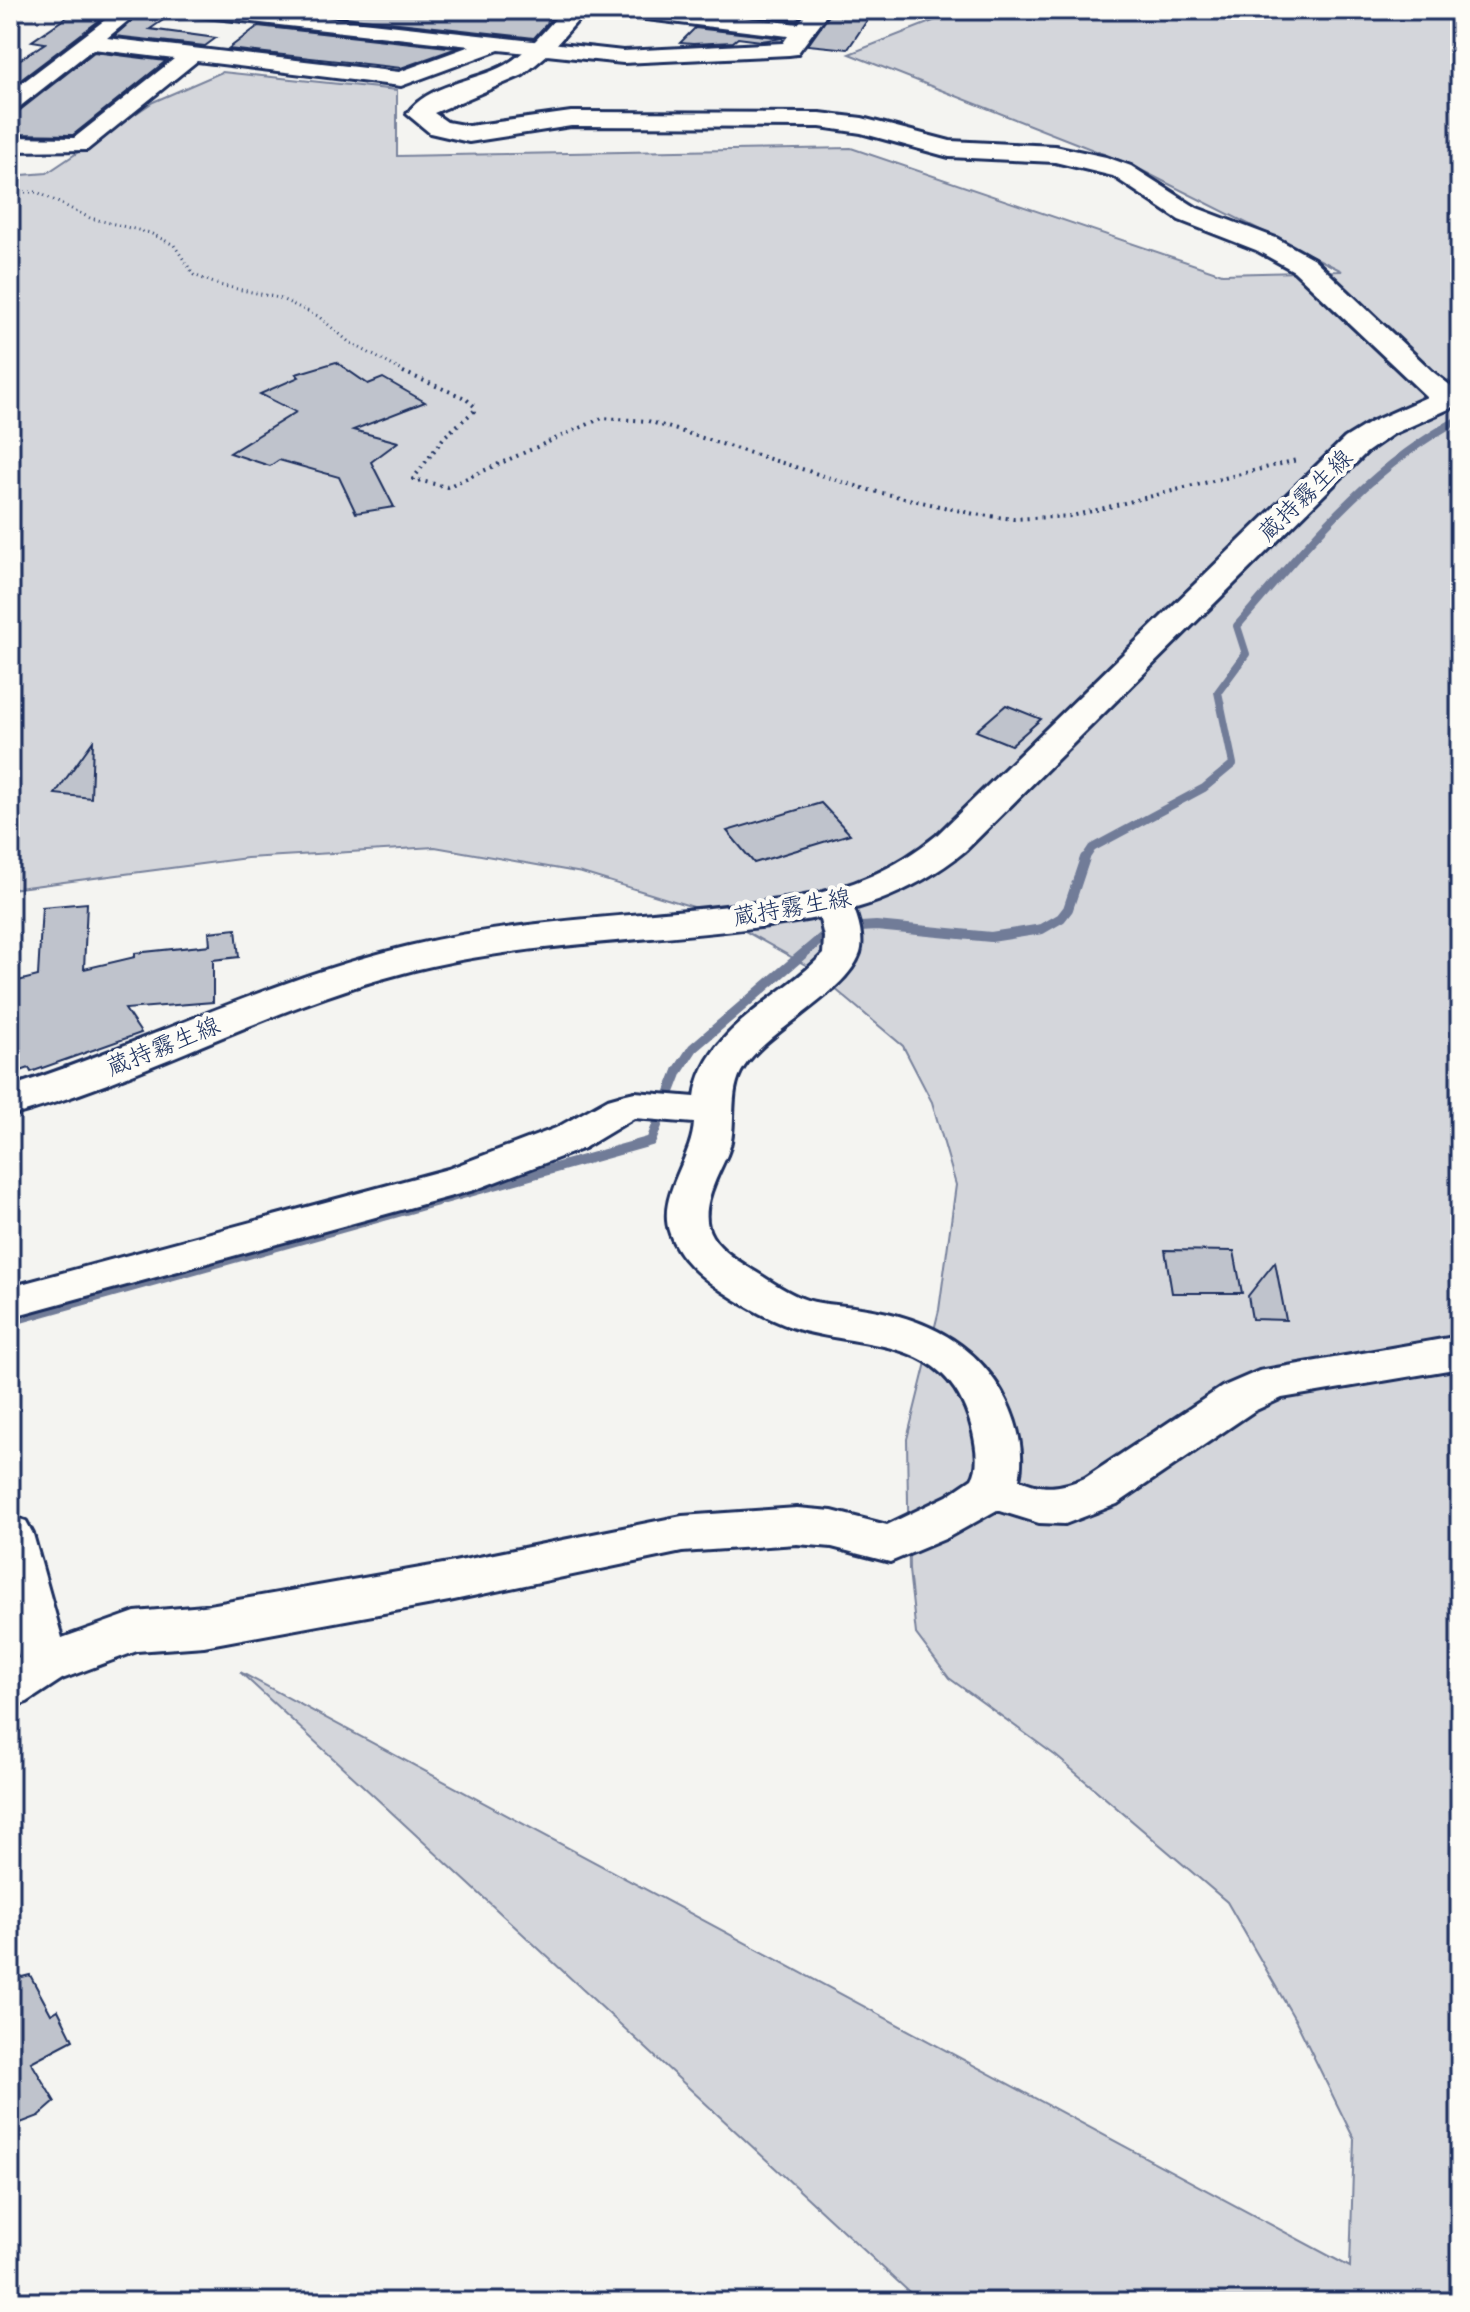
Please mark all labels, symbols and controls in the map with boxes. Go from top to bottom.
street label: 蔵持霧生線 [1251,442,1358,547]
street label: 蔵持霧生線 [730,881,854,931]
street label: 蔵持霧生線 [101,1009,224,1081]

